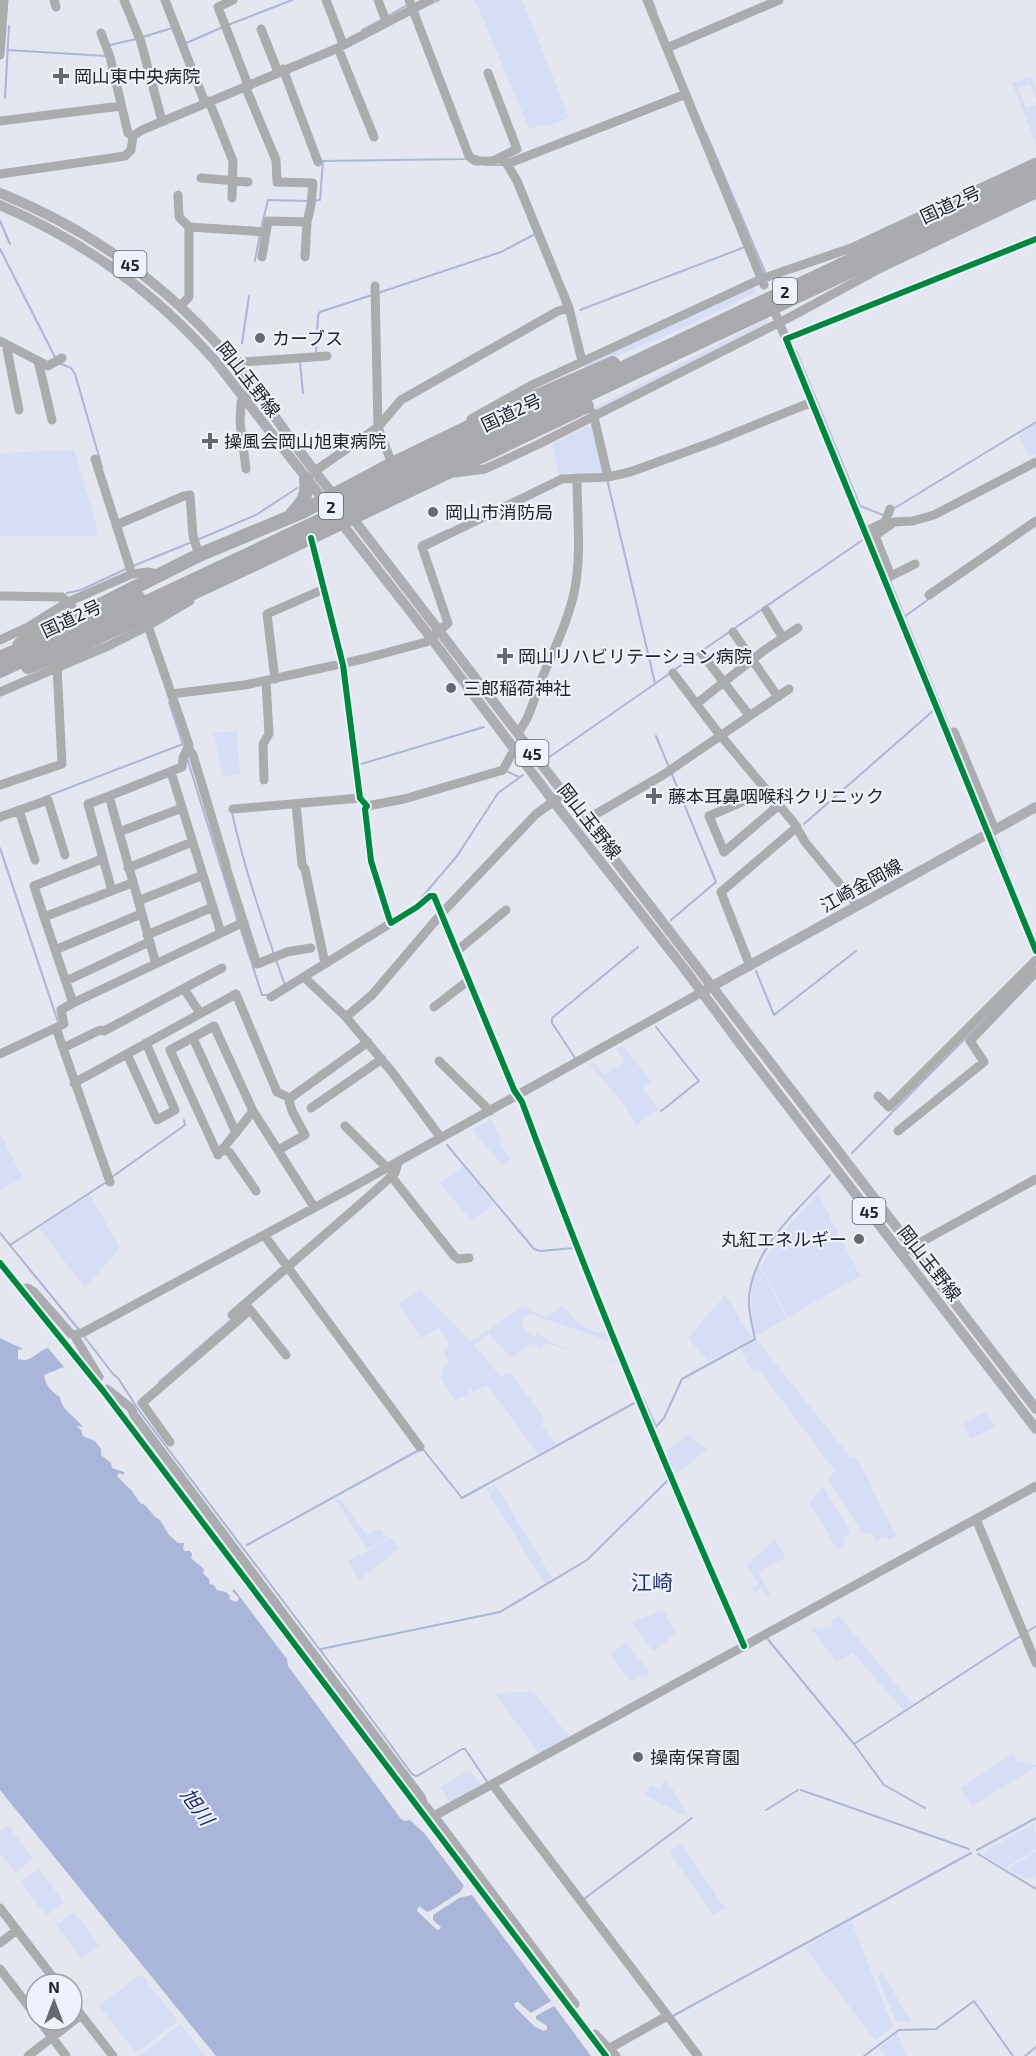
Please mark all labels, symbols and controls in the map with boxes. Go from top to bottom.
place label: 岡山東中央病院 [74,65,200,87]
marker: 岡山東中央病院 [52,67,70,85]
street label: 国道2号 [916,180,984,228]
road number: 45 [114,251,146,277]
road number: 2 [773,278,797,304]
place label: カーブス [272,327,343,349]
marker: カーブス [253,331,267,345]
street label: 岡山玉野線 [213,337,285,421]
street label: 国道2号 [477,388,545,436]
place label: 操風会岡山旭東病院 [224,430,386,452]
marker: 操風会岡山旭東病院 [201,432,219,450]
road number: 2 [319,493,343,519]
place label: 岡山市消防局 [445,501,553,523]
marker: 岡山市消防局 [426,505,440,519]
street label: 国道2号 [37,594,105,642]
place label: 岡山リハビリテーション病院 [518,645,752,667]
marker: 岡山リハビリテーション病院 [496,647,514,665]
place label: 三郎稲荷神社 [463,677,571,699]
marker: 三郎稲荷神社 [444,681,458,695]
road number: 45 [516,740,548,766]
street label: 岡山玉野線 [554,779,626,863]
place label: 藤本耳鼻咽喉科クリニック [668,785,884,807]
marker: 藤本耳鼻咽喉科クリニック [645,787,663,805]
street label: 江崎金岡線 [816,854,906,916]
road number: 45 [852,1198,886,1224]
street label: 岡山玉野線 [894,1221,966,1305]
place label: 丸紅エネルギー [721,1228,847,1250]
marker: 丸紅エネルギー [852,1232,866,1246]
district label: 江崎 [631,1569,673,1594]
place label: 操南保育園 [650,1746,740,1768]
marker: 操南保育園 [631,1750,645,1764]
water label: 旭川 [177,1783,221,1831]
north arrow [24,1972,84,2032]
text: N [48,1977,60,1996]

